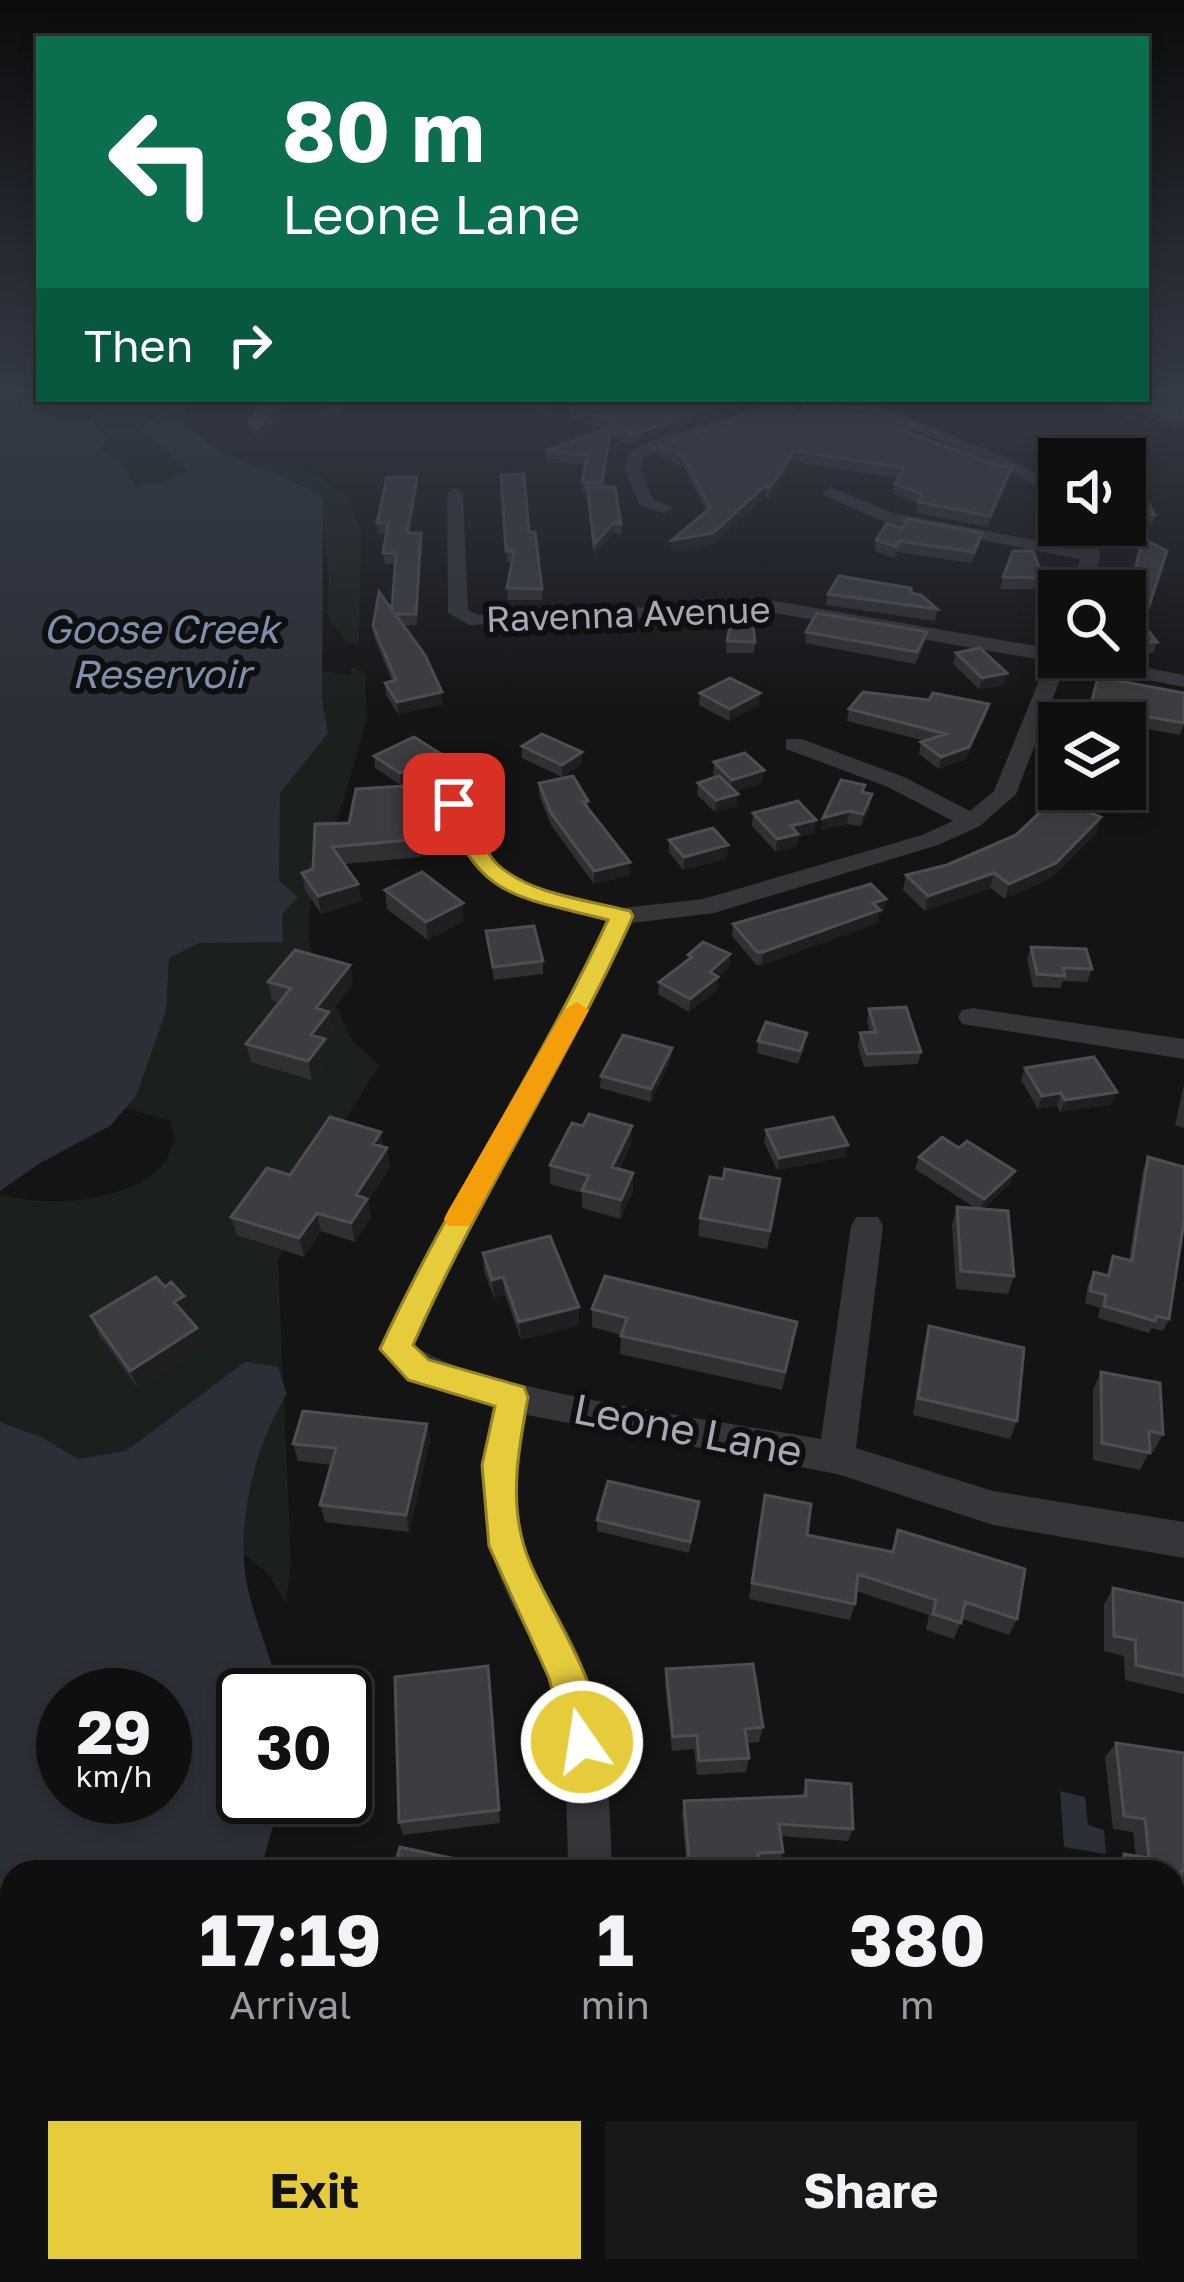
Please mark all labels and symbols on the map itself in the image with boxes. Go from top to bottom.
street label: Ravenna Avenue [485,587,771,640]
water label: Goose Creek Reservoir [43,605,283,697]
pin [403,753,505,855]
street label: Leone Lane [570,1382,807,1476]
speed limit sign: 30 [216,1668,372,1824]
position arrow [519,1679,645,1805]

